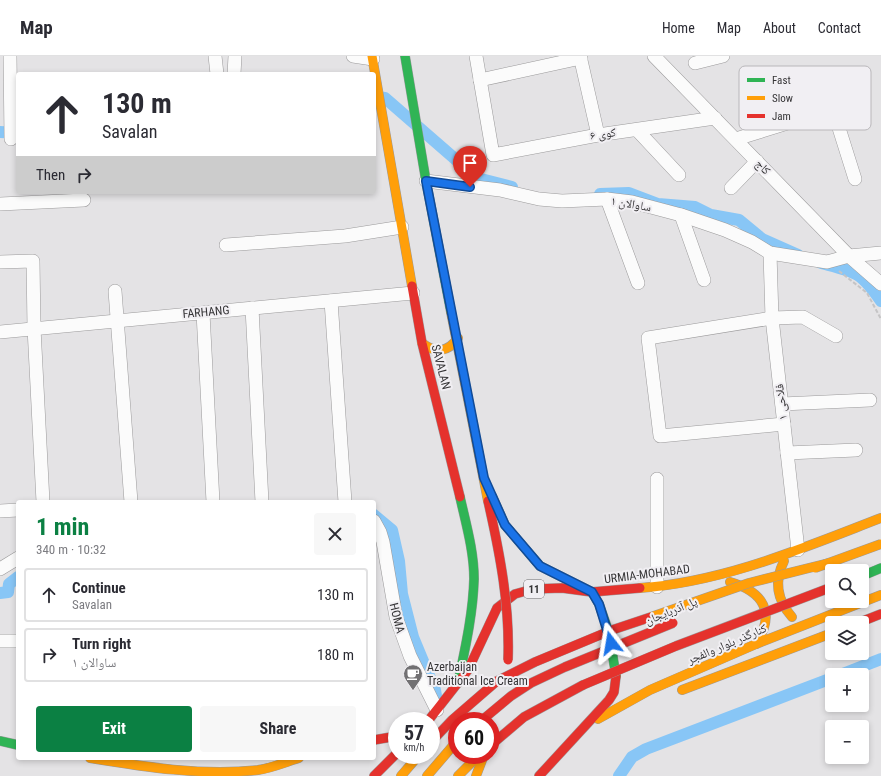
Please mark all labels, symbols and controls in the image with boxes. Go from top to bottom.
text: Map [20,16,53,39]
text: Home [662,20,695,36]
text: Map [717,20,741,36]
text: About [763,20,796,36]
text: Contact [818,20,861,36]
legend [739,66,871,130]
text: Fast [772,74,791,87]
text: 130 m [102,87,172,120]
icon: ahead [36,88,88,140]
text: Slow [772,92,793,105]
text: Jam [772,110,791,123]
text: Savalan [102,121,158,142]
street label: کوی ۶ [589,125,617,143]
pin [453,146,487,187]
icon: arrive [459,152,481,174]
street label: کاج [753,157,773,178]
icon: right [73,164,95,186]
text: Then [36,166,65,184]
street label: ساوالان ۱ [610,194,652,214]
street label: FARHANG [182,303,230,321]
street label: SAVALAN [429,343,453,391]
street label: فلاحی ۱ [772,383,790,421]
text: 1 min [36,513,89,541]
button: close [314,513,356,555]
text: 340 m · 10:32 [36,542,106,557]
street label: URMIA-MOHABAD [603,562,691,586]
map controls [825,564,869,764]
button: search [825,564,869,608]
text: Continue [72,579,126,597]
road number: 11 [524,580,544,598]
icon: ahead [38,584,60,606]
text: 130 m [317,586,354,604]
street label: پل آذربایجان [643,594,700,628]
text: Savalan [72,597,112,612]
street label: HOMA [386,601,408,635]
button: layers [825,616,869,660]
street label: کنارگذر بلوار والفجر [684,621,769,668]
position arrow [590,622,632,664]
text: Turn right [72,635,131,653]
icon: right [38,644,60,666]
text: 180 m [317,646,354,664]
text: ساوالان ۱ [72,655,116,670]
place label: Azerbaijan Traditional Ice Cream [427,660,528,688]
cafe icon: Azerbaijan Traditional Ice Cream [402,663,424,691]
button: + [825,668,869,712]
button: Exit [36,706,192,752]
button: Share [200,706,356,752]
speed limit sign: 60 [448,712,500,764]
button: − [825,720,869,764]
text: 57 [404,721,424,745]
text: km/h [404,742,424,753]

